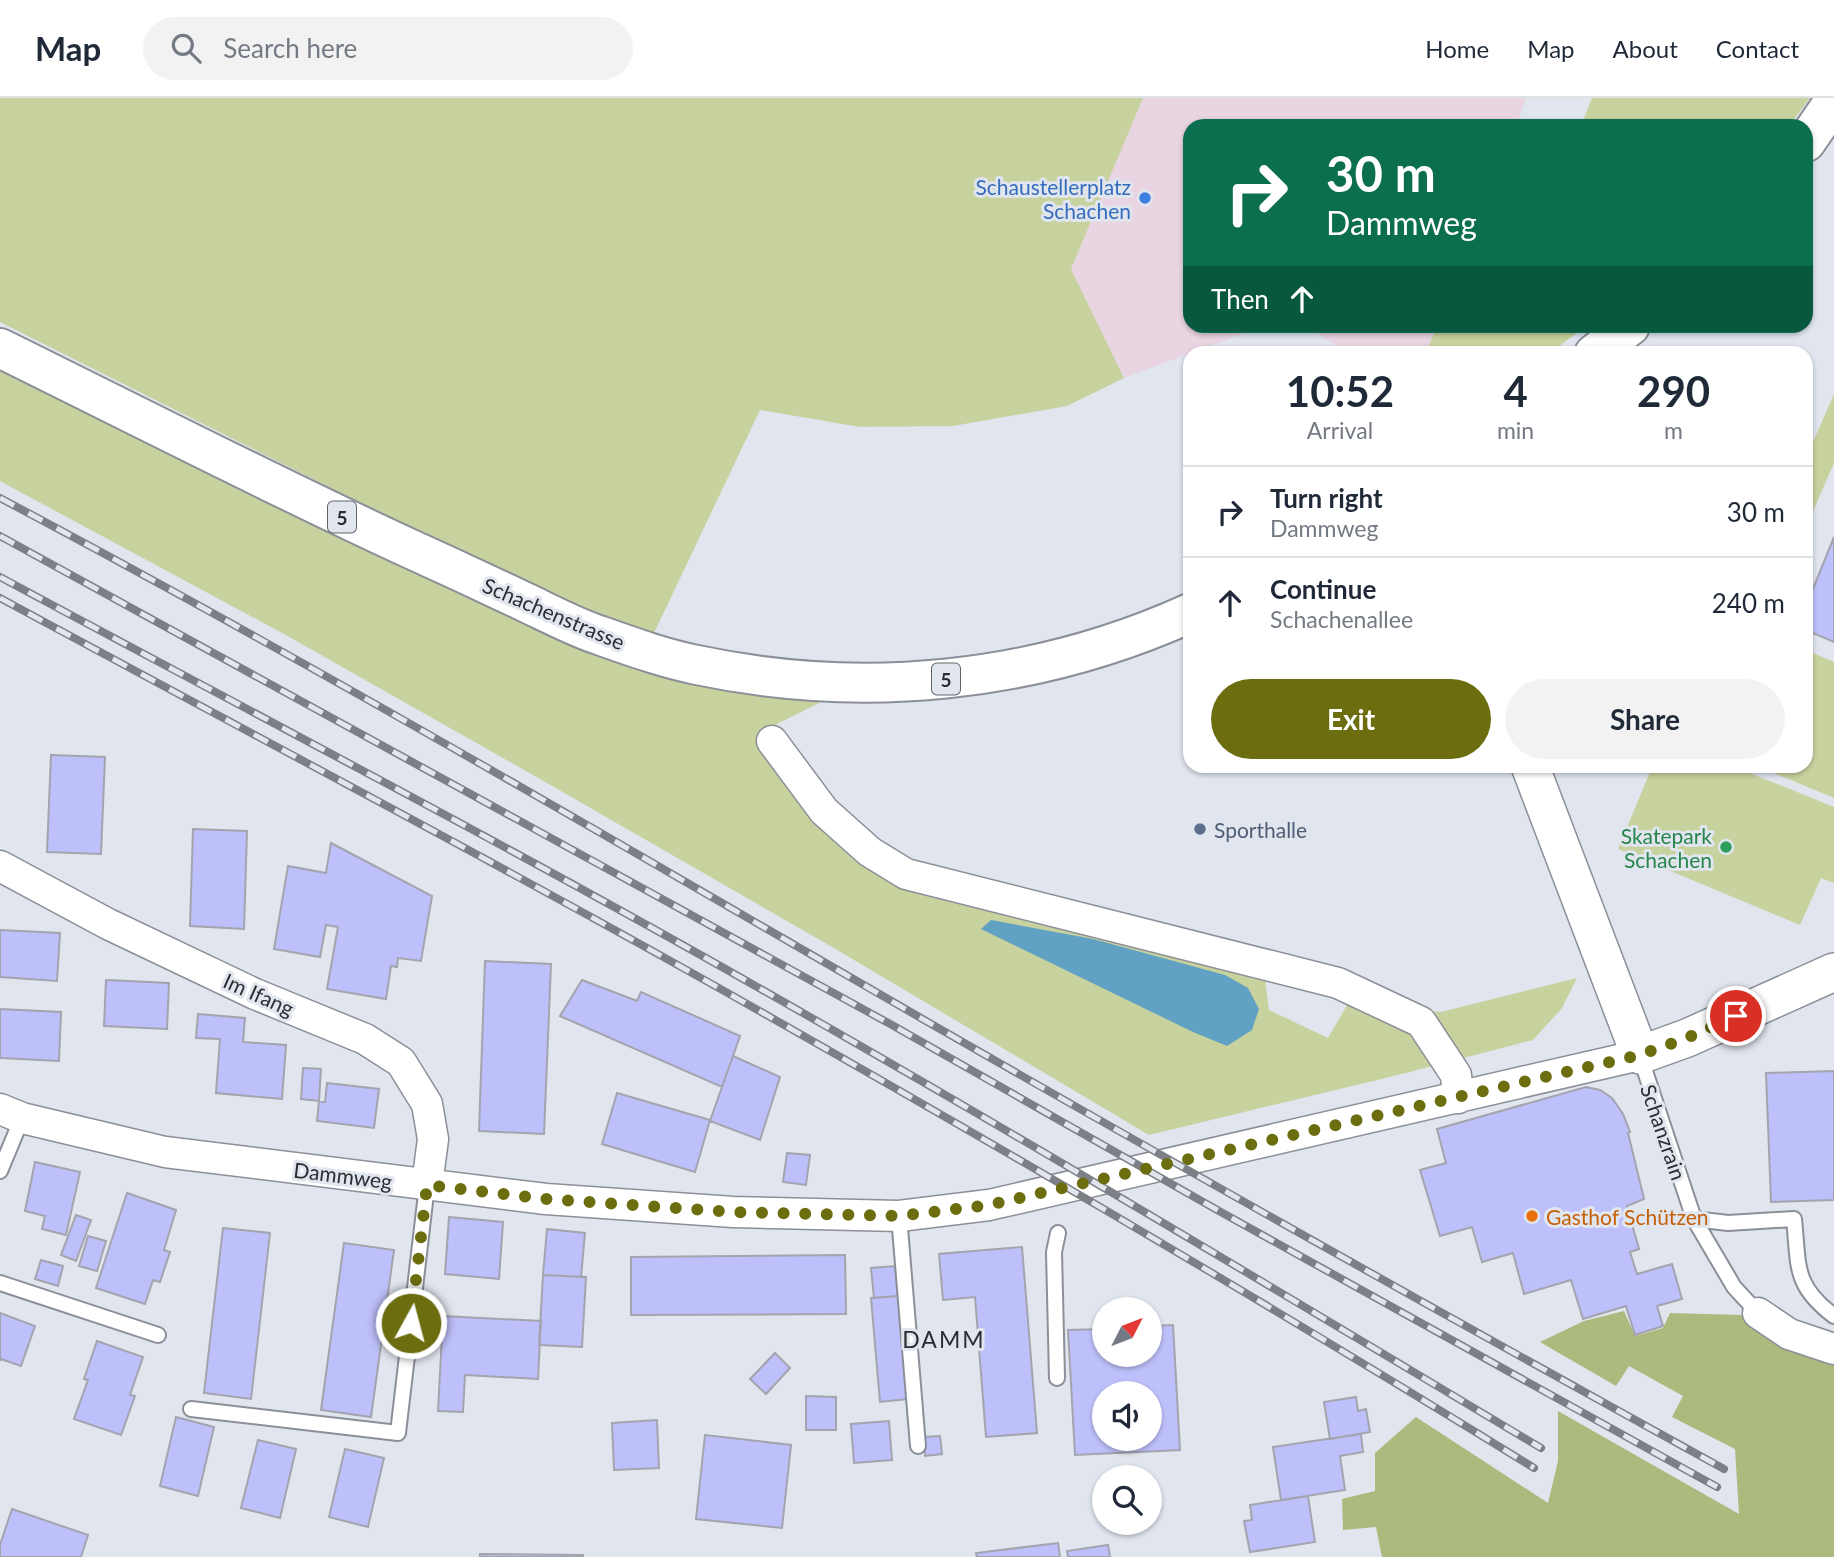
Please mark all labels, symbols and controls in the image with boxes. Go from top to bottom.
search box [143,17,633,80]
text: Map [35,28,101,68]
icon: search [167,29,205,67]
text: Search here [223,32,357,64]
text: Home [1425,34,1489,63]
text: Map [1527,34,1575,63]
text: About [1613,34,1678,63]
text: Contact [1716,34,1799,63]
text: 30 m [1326,144,1436,202]
icon: right [1211,147,1302,238]
place label: Schaustellerplatz Schachen [975,174,1131,223]
marker: Schaustellerplatz Schachen [1137,190,1153,206]
text: Dammweg [1326,203,1477,242]
icon: ahead [1283,280,1321,318]
text: Then [1211,283,1269,315]
text: 10:52 [1286,366,1394,416]
text: 4 [1503,366,1528,416]
text: 290 [1637,366,1710,416]
text: Arrival [1307,416,1373,444]
text: min [1497,416,1534,444]
text: m [1664,416,1683,444]
text: Turn right [1270,482,1383,514]
icon: right [1211,493,1249,531]
text: 30 m [1727,496,1785,528]
road number: 5 [328,502,356,532]
text: Dammweg [1270,514,1378,542]
street label: Schachenstrasse [479,572,629,654]
text: Continue [1270,573,1376,605]
icon: ahead [1211,584,1249,622]
text: 240 m [1712,587,1785,619]
text: Schachenallee [1270,605,1413,633]
road number: 5 [932,664,960,694]
button: Exit [1211,679,1491,759]
button: Share [1505,679,1785,759]
place label: Sporthalle [1214,817,1307,842]
marker: Sporthalle [1192,821,1208,837]
place label: Skatepark Schachen [1621,823,1712,872]
marker: Skatepark Schachen [1718,839,1734,855]
street label: Im Ifang [220,967,298,1021]
pin [1706,986,1766,1046]
icon: arrive [1717,997,1755,1035]
street label: Schanzrain [1636,1081,1692,1183]
street label: Dammweg [292,1157,394,1193]
place label: Gasthof Schützen [1546,1204,1709,1229]
marker: Gasthof Schützen [1524,1208,1540,1224]
position arrow [374,1286,448,1360]
north arrow [1092,1297,1162,1367]
map controls [1092,1297,1162,1535]
district label: DAMM [902,1325,986,1353]
button: sound [1092,1381,1162,1451]
button: search [1092,1465,1162,1535]

